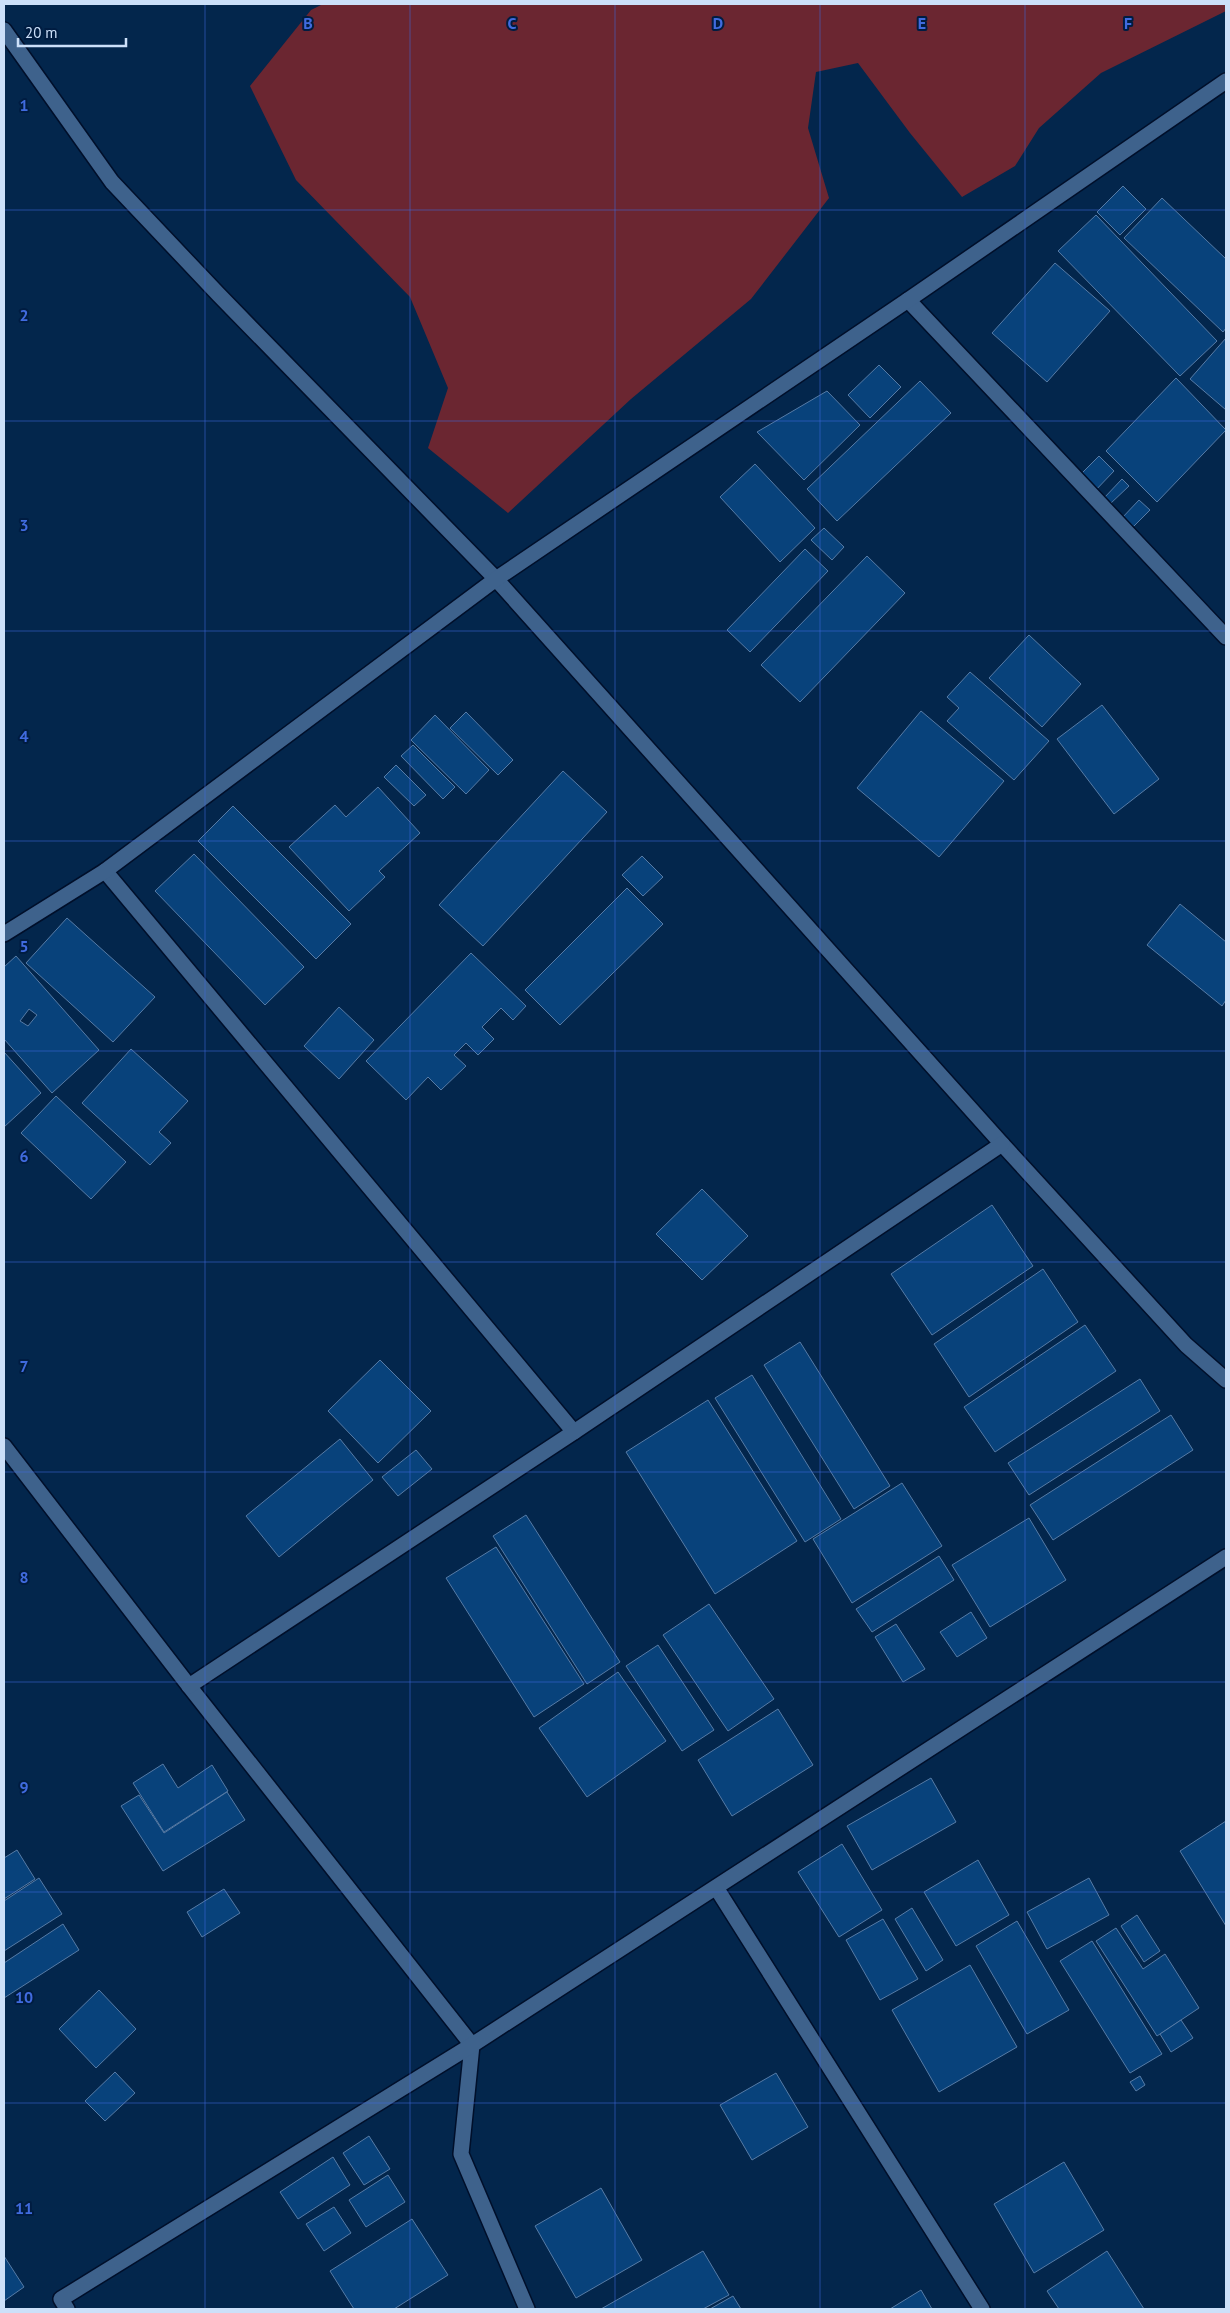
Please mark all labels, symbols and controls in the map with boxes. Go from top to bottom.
text: B [303,13,313,33]
text: C [508,13,517,33]
text: D [713,13,723,33]
text: E [918,13,926,33]
text: F [1124,13,1132,33]
scale bar [18,15,125,47]
text: 20 m [25,23,58,42]
text: 1 [19,95,29,115]
text: 2 [19,305,29,325]
text: 3 [19,515,29,535]
text: 4 [19,726,29,746]
text: 5 [19,936,29,956]
text: 6 [19,1146,29,1166]
text: 7 [19,1356,29,1376]
text: 8 [19,1567,29,1587]
text: 9 [19,1777,29,1797]
text: 10 [15,1987,33,2007]
text: 11 [15,2198,33,2218]

